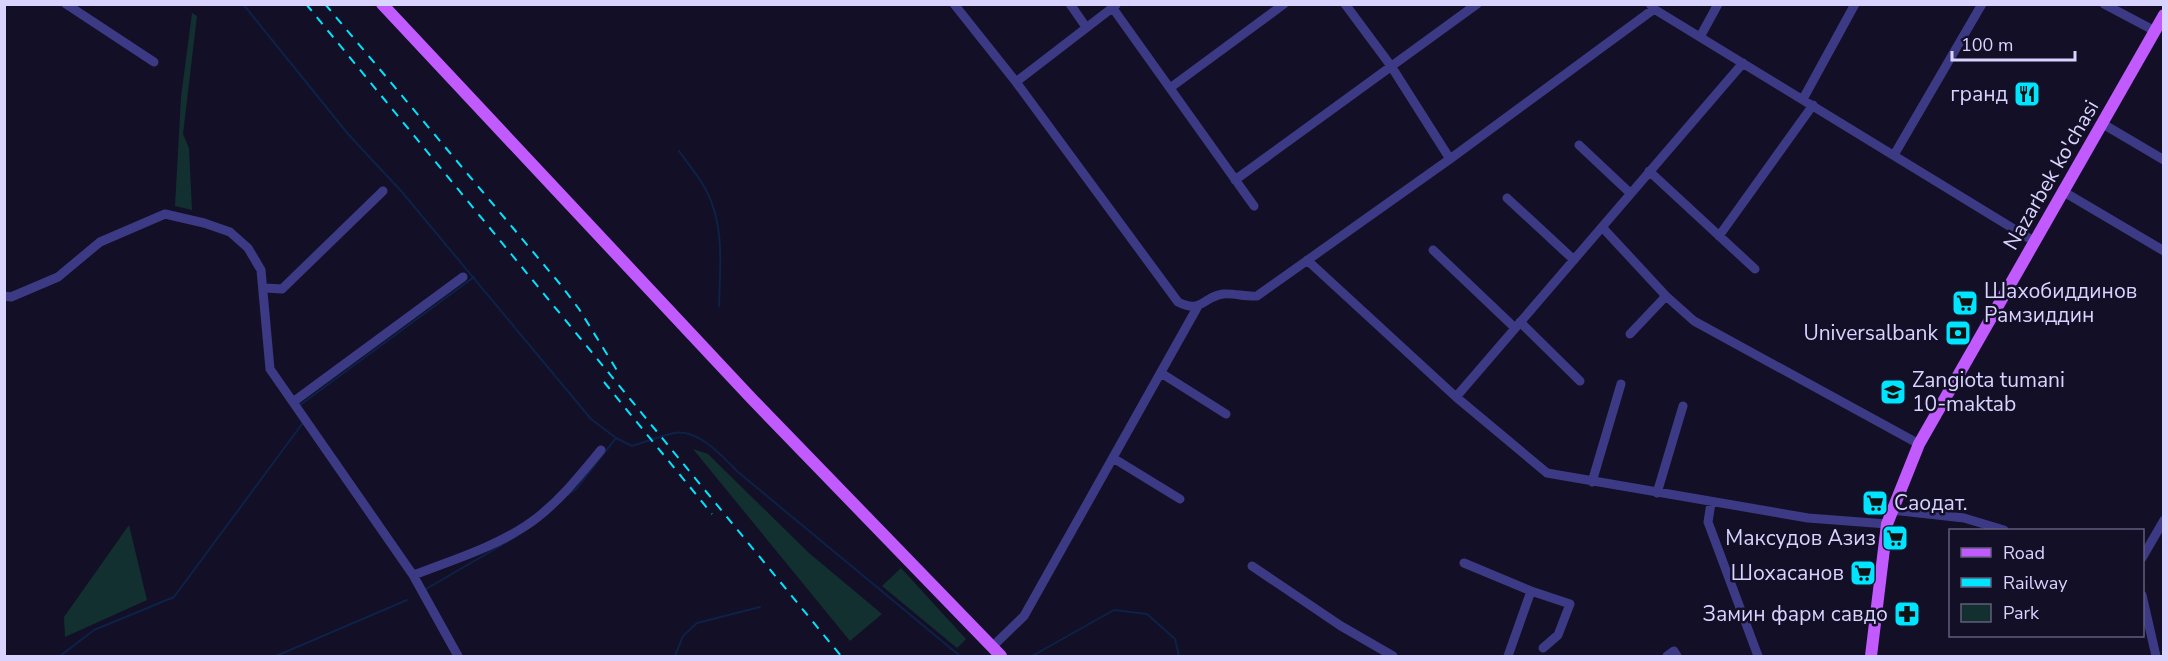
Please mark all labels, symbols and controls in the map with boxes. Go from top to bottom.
scale bar [1952,24,2075,62]
text: 100 m [1961,33,2013,57]
restaurant icon: гранд [2012,79,2042,109]
place label: гранд [1950,80,2008,108]
street label: Nazarbek ko'chasi [1997,95,2105,255]
place label: Шахобиддинов Рамзиддин [1984,277,2137,329]
supermarket icon: Шахобиддинов Рамзиддин [1950,288,1980,318]
bank icon: Universalbank [1943,318,1973,348]
place label: Universalbank [1803,319,1938,347]
place label: Zangiota tumani 10-maktab [1912,366,2065,418]
school or university icon: Zangiota tumani 10-maktab [1878,377,1908,407]
supermarket icon: Саодат. [1860,488,1890,518]
place label: Саодат. [1894,489,1968,517]
supermarket icon: Максудов Азиз [1880,523,1910,553]
place label: Максудов Азиз [1725,524,1876,552]
legend [1949,529,2144,637]
text: Road [2003,541,2045,565]
supermarket icon: Шохасанов [1848,558,1878,588]
place label: Шохасанов [1731,559,1844,587]
text: Railway [2003,571,2068,595]
pharmacy icon: Замин фарм савдо [1892,599,1922,629]
place label: Замин фарм савдо [1702,600,1888,628]
text: Park [2003,601,2040,625]

